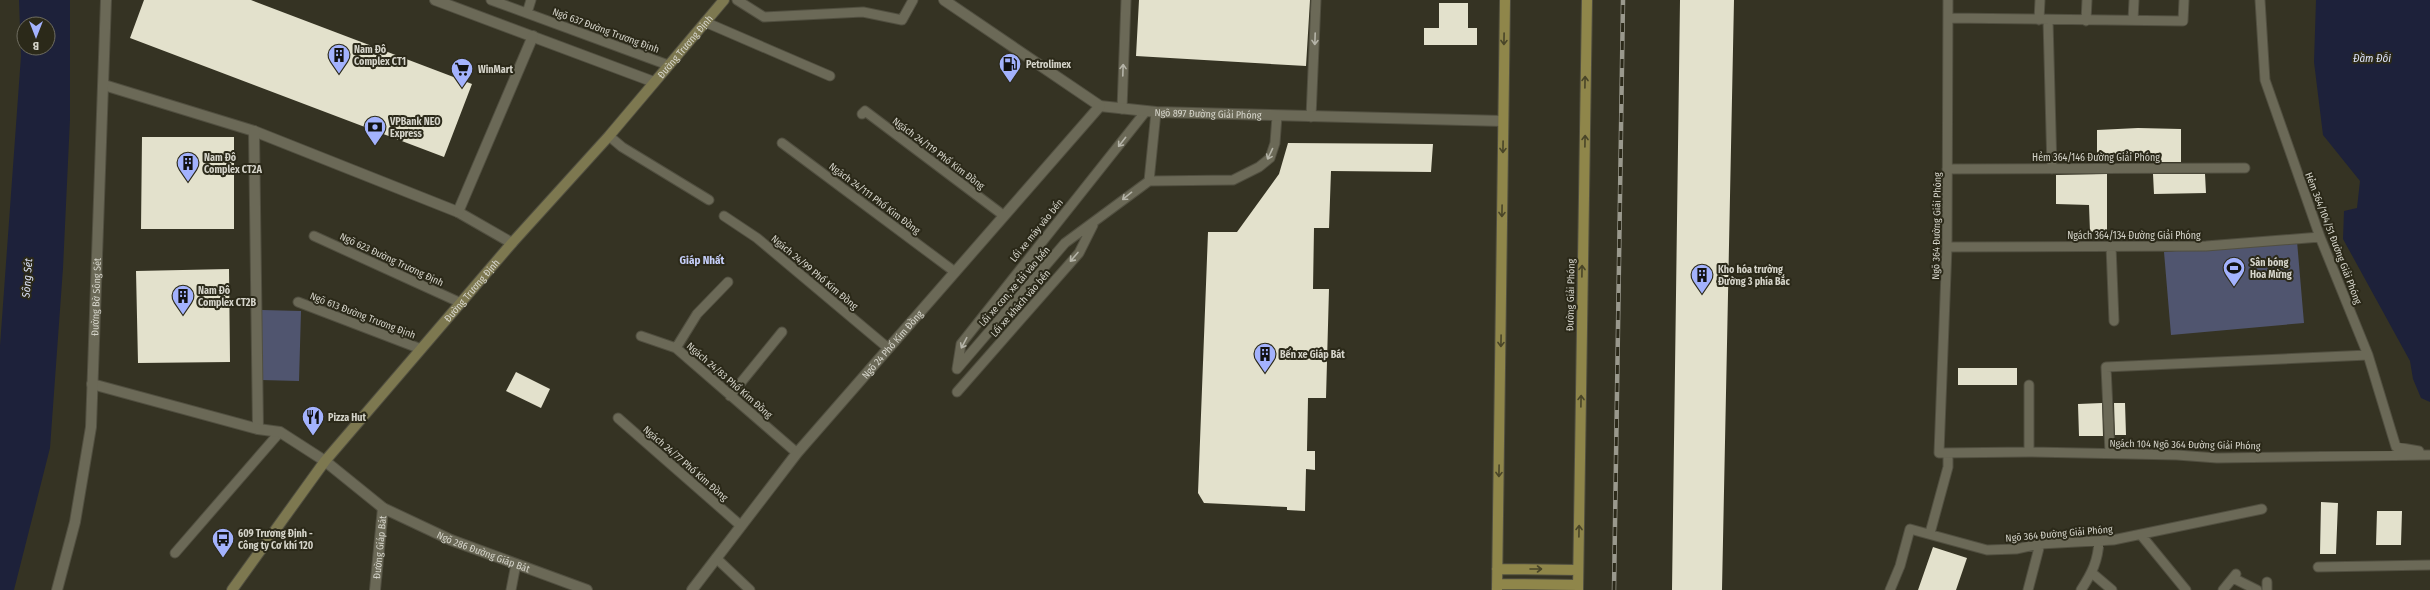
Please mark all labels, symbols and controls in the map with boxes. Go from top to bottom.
street label: Ngõ 637 Đường Trương Định [551,6,661,56]
street label: Đường Trương Định [655,13,716,81]
north arrow [16,16,56,56]
one-way arrow [1311,32,1318,45]
one-way arrow [1501,32,1508,45]
text: B [33,39,39,52]
building icon: Nam Đô Complex CT1 [326,42,352,75]
place label: Nam Đô Complex CT1 [354,44,406,68]
fuel station icon: Petrolimex [997,51,1023,84]
water label: Đầm Đỗi [2353,52,2391,65]
supermarket icon: WinMart [449,56,475,89]
place label: Petrolimex [1026,59,1071,71]
place label: WinMart [478,64,513,76]
one-way arrow [1119,64,1127,77]
one-way arrow [1581,76,1589,89]
street label: Ngõ 897 Đường Giải Phóng [1154,107,1262,122]
bank icon: VPBank NEO Express [362,114,388,147]
street label: Ngách 24/119 Phố Kim Đồng [890,114,988,192]
place label: VPBank NEO Express [389,116,441,140]
one-way arrow [1581,135,1588,148]
one-way arrow [1118,137,1126,148]
one-way arrow [1499,140,1507,153]
one-way arrow [1266,147,1273,159]
building icon: Nam Đô Complex CT2A [175,150,201,183]
street label: Hẻm 364/146 Đường Giải Phóng [2032,151,2160,164]
place label: Nam Đô Complex CT2A [204,152,262,176]
street label: Ngách 24/111 Phố Kim Đồng [826,160,923,237]
street label: Hẻm 364/104/51 Đường Giải Phóng [2302,170,2365,306]
street label: Ngõ 364 Đường Giải Phóng [1929,172,1944,280]
one-way arrow [1121,192,1132,200]
street label: Lối xe máy vào bến [1007,196,1066,265]
one-way arrow [1498,204,1506,217]
street label: Ngách 364/134 Đường Giải Phóng [2067,229,2201,242]
street label: Ngõ 623 Đường Trương Định [338,231,445,289]
street label: Ngách 24/99 Phố Kim Đồng [769,232,861,313]
street label: Lối xe con, xe tải vào bến [976,244,1053,329]
one-way arrow [1070,252,1079,263]
district label: Giáp Nhất [680,254,725,267]
sports icon: Sân bóng Hoa Mừng [2221,255,2247,288]
place label: Sân bóng Hoa Mừng [2250,256,2292,281]
street label: Đường Bờ Sông Sét [89,257,104,336]
street label: Đường Trương Định [442,257,503,325]
water label: Sông Sét [20,258,35,299]
street label: Đường Giải Phóng [1563,258,1578,331]
building icon: Kho hóa trường Đường 3 phía Bắc [1689,262,1715,295]
place label: Kho hóa trường Đường 3 phía Bắc [1718,263,1791,288]
one-way arrow [1579,265,1586,278]
street label: Lối xe khách vào bến [988,267,1053,340]
building icon: Nam Đô Complex CT2B [170,283,196,316]
place label: Nam Đô Complex CT2B [198,285,256,309]
street label: Ngõ 613 Đường Trương Định [308,290,417,342]
street label: Ngõ 24 Phố Kim Đồng [860,308,926,381]
one-way arrow [1497,334,1504,347]
one-way arrow [959,337,967,349]
street label: Ngách 24/83 Phố Kim Đồng [684,340,775,421]
building icon: Bến xe Giáp Bát [1252,341,1278,374]
place label: Bến xe Giáp Bát [1280,348,1345,361]
one-way arrow [1577,395,1584,408]
restaurant icon: Pizza Hut [300,404,326,437]
place label: Pizza Hut [328,412,367,424]
street label: Ngách 24/77 Phố Kim Đồng [641,423,731,504]
street label: Ngách 104 Ngõ 364 Đường Giải Phóng [2109,437,2261,452]
one-way arrow [1495,464,1503,477]
street label: Đường Giáp Bát [371,514,389,580]
street label: Ngõ 364 Đường Giải Phóng [2005,522,2113,545]
one-way arrow [1575,525,1583,538]
bus stop icon: 609 Trương Định - Công ty Cơ khí 120 [210,526,236,559]
place label: 609 Trương Định - Công ty Cơ khí 120 [238,528,314,552]
street label: Ngõ 286 Đường Giáp Bát [435,529,532,576]
one-way arrow [1529,565,1542,573]

